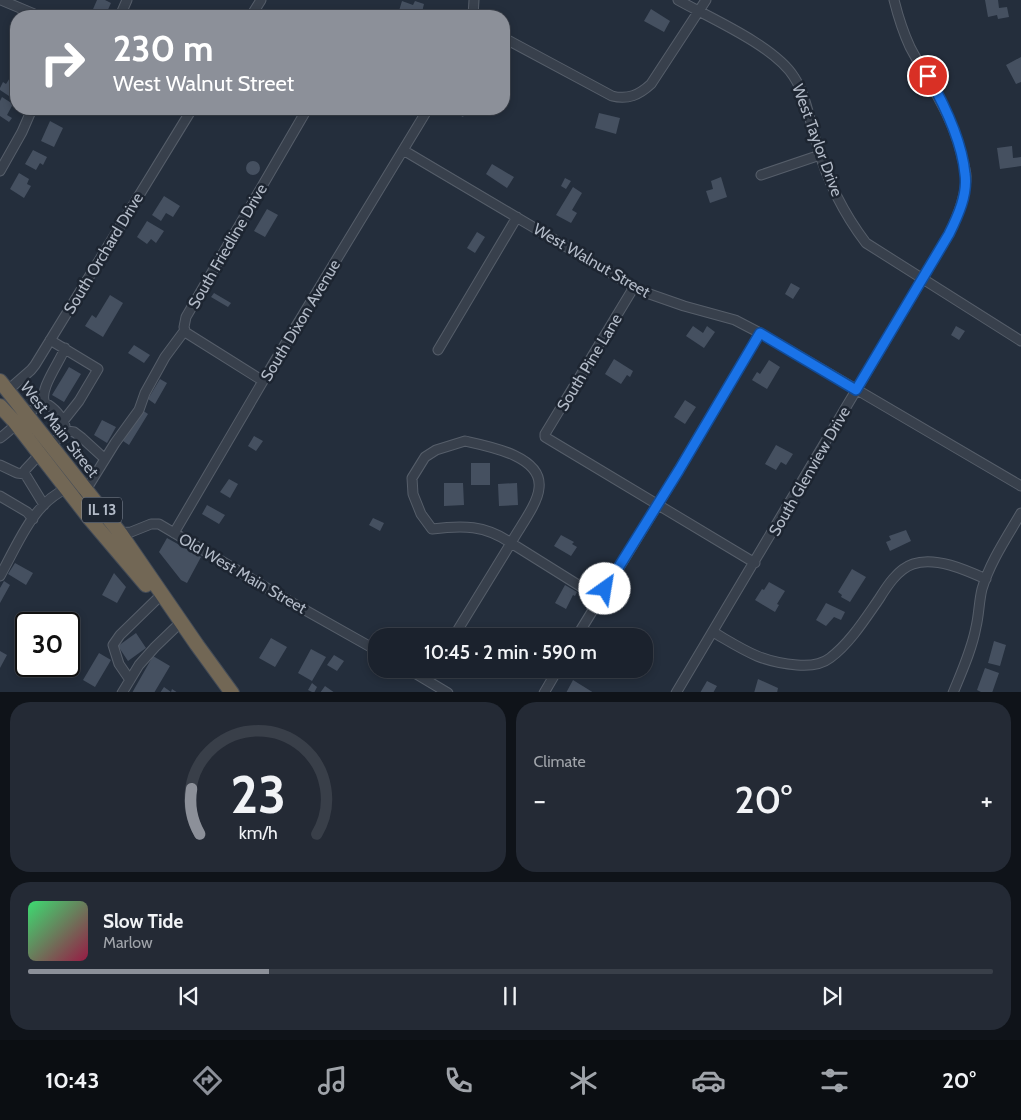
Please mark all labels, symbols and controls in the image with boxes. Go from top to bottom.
text: 230 m [113,27,213,70]
icon: right [30,30,95,95]
pin [907,55,949,97]
icon: arrive [914,62,942,90]
text: West Walnut Street [113,70,294,97]
street label: West Taylor Drive [788,81,847,199]
street label: South Friedline Drive [184,180,271,312]
street label: South Orchard Drive [60,189,147,317]
street label: West Walnut Street [530,219,654,302]
street label: South Dixon Avenue [257,256,344,385]
street label: South Pine Lane [553,310,626,414]
street label: West Main Street [16,378,103,481]
street label: South Glenview Drive [765,403,854,539]
road number: IL 13 [82,498,122,522]
street label: Old West Main Street [175,529,311,618]
position arrow [578,562,630,614]
speed limit sign: 30 [15,612,80,677]
text: 10:45 · 2 min · 590 m [424,641,597,664]
text: Climate [534,752,586,771]
text: 23 [230,763,286,826]
text: 20° [734,776,792,823]
text: − [534,783,546,817]
text: + [981,783,993,817]
text: km/h [238,822,277,843]
text: Slow Tide [103,910,183,933]
text: Marlow [103,933,153,952]
icon: previous [175,982,203,1010]
icon: pause [496,982,524,1010]
icon: next [818,982,846,1010]
icon: directions [190,1063,225,1098]
icon: music [315,1063,350,1098]
icon: phone [441,1063,476,1098]
icon: climate [566,1063,601,1098]
icon: car [691,1063,726,1098]
icon: filters [817,1063,852,1098]
text: 10:43 [45,1067,99,1094]
text: 20° [942,1067,976,1094]

